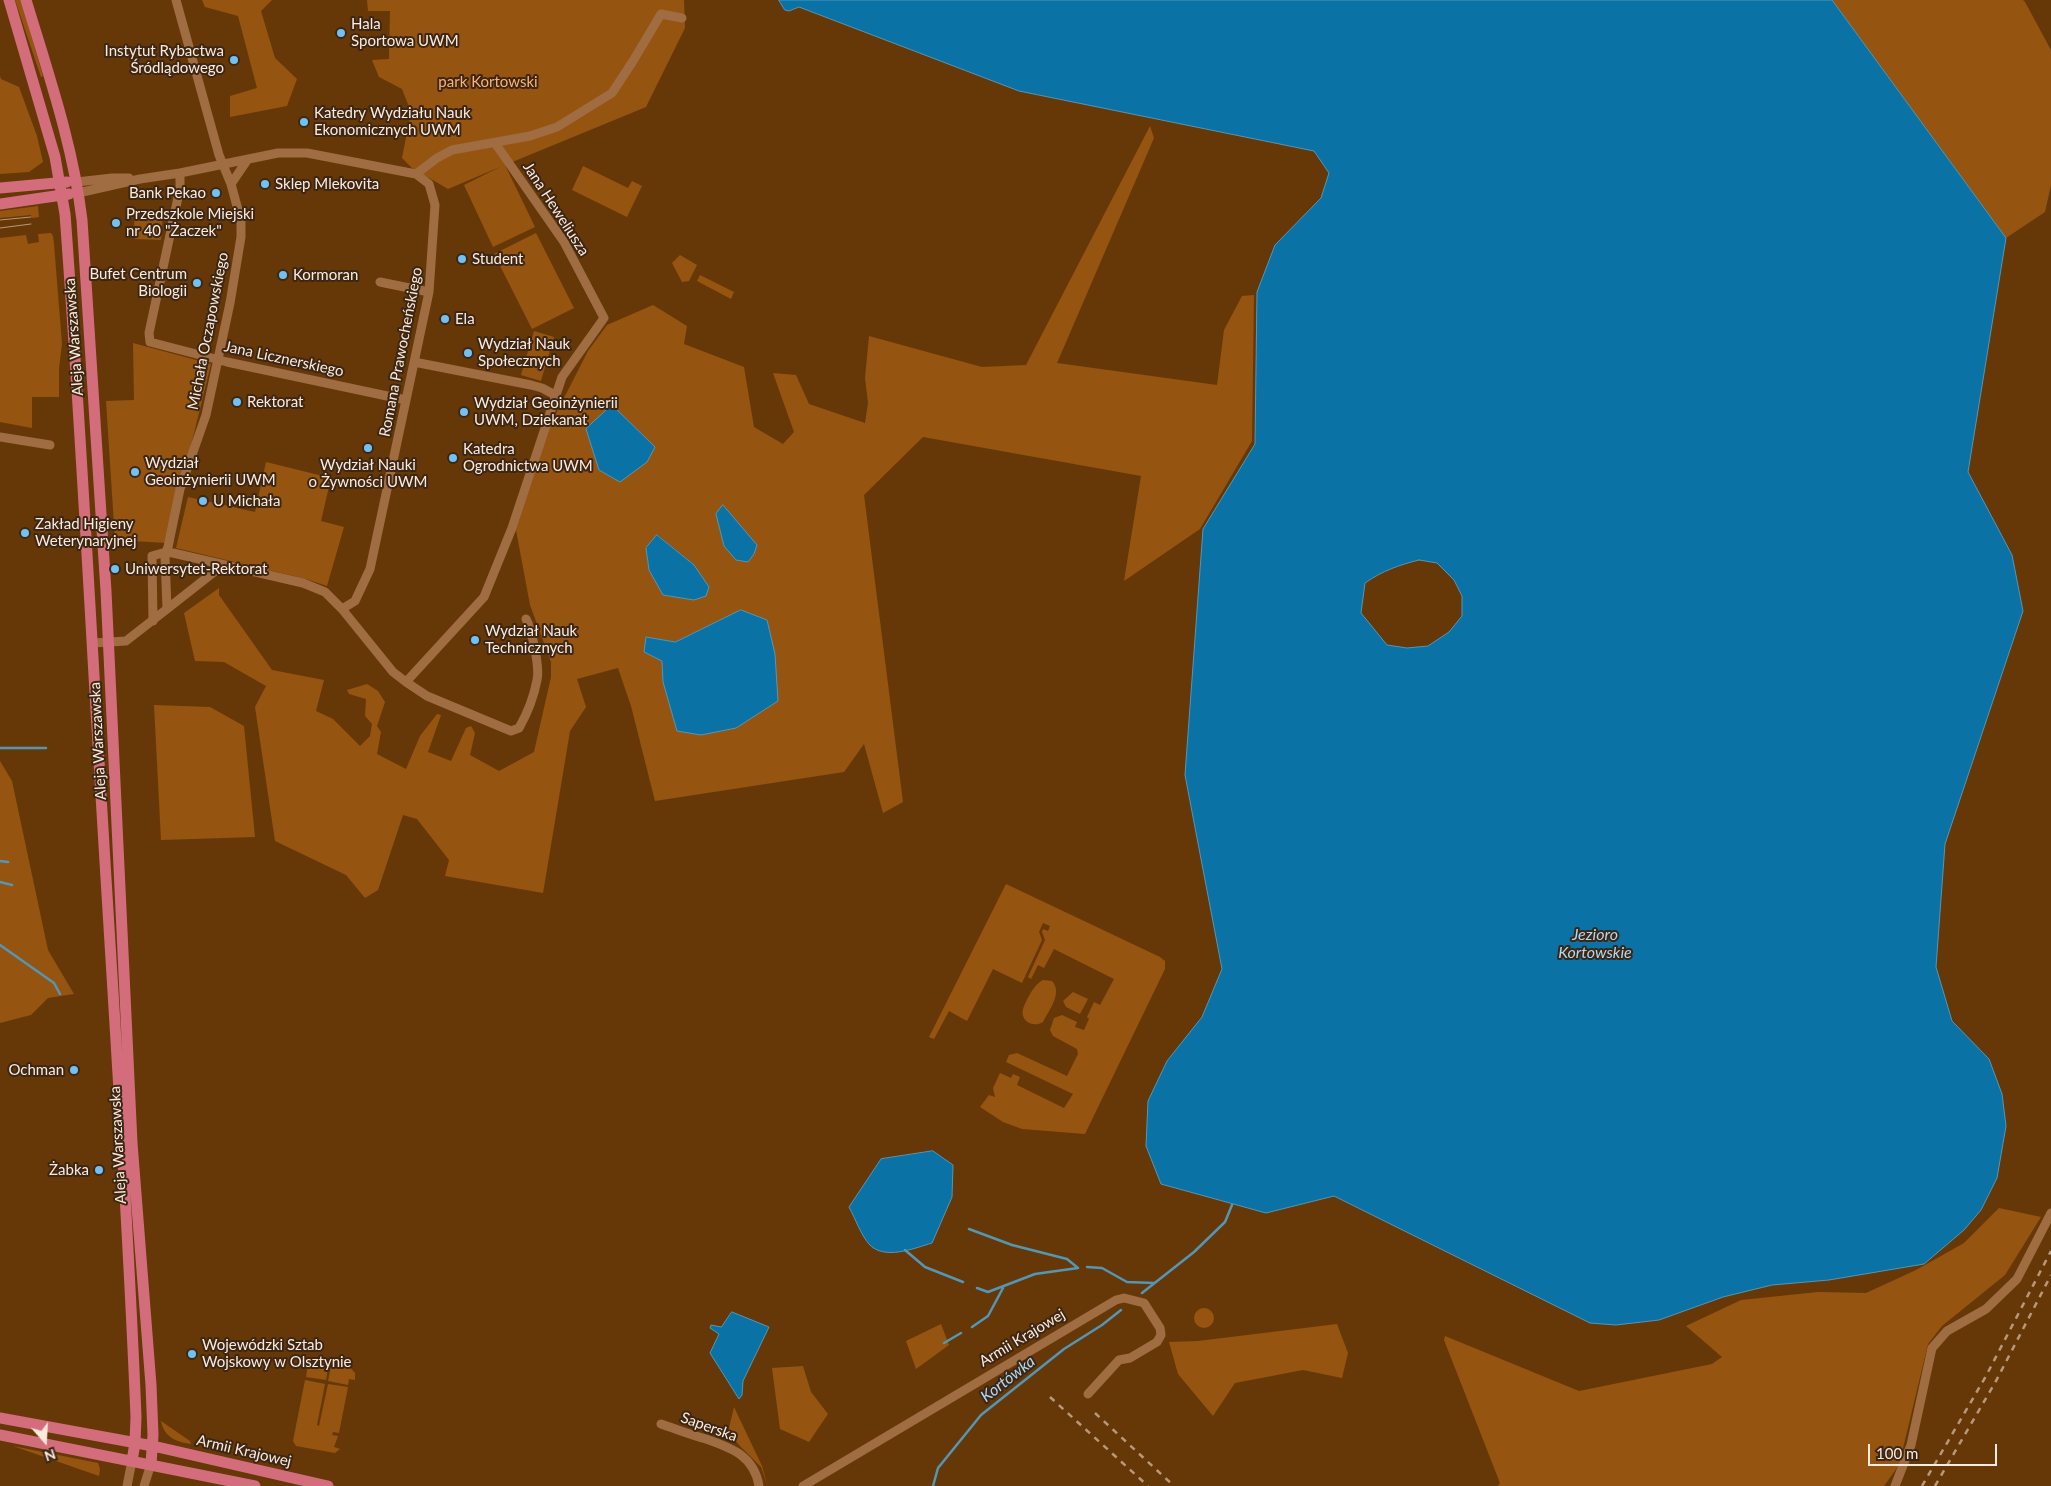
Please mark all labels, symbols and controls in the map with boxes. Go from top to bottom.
place label: Hala Sportowa UWM [351,15,459,50]
marker: Hala Sportowa UWM [335,27,347,39]
place label: Instytut Rybactwa Śródlądowego [105,42,224,77]
marker: Instytut Rybactwa Śródlądowego [228,54,240,66]
park label: park Kortowski [438,73,538,91]
place label: Katedry Wydziału Nauk Ekonomicznych UWM [314,104,471,139]
marker: Katedry Wydziału Nauk Ekonomicznych UWM [298,116,310,128]
street label: Jana Heweliusza [519,159,593,259]
place label: Sklep Mlekovita [275,175,379,193]
marker: Sklep Mlekovita [259,178,271,190]
place label: Bank Pekao [129,184,206,202]
marker: Bank Pekao [210,187,222,199]
place label: Przedszkole Miejski nr 40 "Żaczek" [126,205,254,240]
marker: Przedszkole Miejski nr 40 "Żaczek" [110,217,122,229]
place label: Student [472,250,524,268]
street label: Michała Oczapowskiego [184,251,232,411]
marker: Student [456,253,468,265]
place label: Bufet Centrum Biologii [89,265,187,300]
place label: Kormoran [293,266,358,284]
street label: Romana Prawocheńskiego [376,266,426,438]
marker: Kormoran [277,269,289,281]
marker: Bufet Centrum Biologii [191,277,203,289]
street label: Aleja Warszawska [61,278,87,396]
place label: Ela [455,310,475,328]
marker: Ela [439,313,451,325]
place label: Wydział Nauk Społecznych [478,335,570,370]
street label: Jana Licznerskiego [222,338,346,380]
marker: Wydział Nauk Społecznych [462,347,474,359]
place label: Rektorat [247,393,303,411]
place label: Wydział Geoinżynierii UWM, Dziekanat [474,394,618,429]
marker: Rektorat [231,396,243,408]
marker: Wydział Geoinżynierii UWM, Dziekanat [458,406,470,418]
place label: Katedra Ogrodnictwa UWM [463,440,593,475]
marker: Wydział Nauki o Żywności UWM [362,442,374,454]
marker: Katedra Ogrodnictwa UWM [447,452,459,464]
place label: Wydział Geoinżynierii UWM [145,454,276,489]
place label: Wydział Nauki o Żywności UWM [309,456,427,491]
marker: Wydział Geoinżynierii UWM [129,466,141,478]
place label: U Michała [213,492,280,510]
marker: U Michała [197,495,209,507]
place label: Zakład Higieny Weterynaryjnej [35,515,137,550]
marker: Zakład Higieny Weterynaryjnej [19,527,31,539]
place label: Uniwersytet-Rektorat [125,560,267,578]
marker: Uniwersytet-Rektorat [109,563,121,575]
place label: Wydział Nauk Technicznych [485,622,577,657]
marker: Wydział Nauk Technicznych [469,634,481,646]
street label: Aleja Warszawska [86,682,110,800]
water label: Jezioro Kortowskie [1558,925,1632,963]
place label: Ochman [8,1061,64,1079]
marker: Ochman [68,1064,80,1076]
street label: Aleja Warszawska [106,1086,130,1204]
place label: Żabka [49,1161,89,1179]
marker: Żabka [93,1164,105,1176]
street label: Armii Krajowej [976,1305,1068,1371]
place label: Wojewódzki Sztab Wojskowy w Olsztynie [202,1336,352,1371]
marker: Wojewódzki Sztab Wojskowy w Olsztynie [186,1348,198,1360]
water label: Kortówka [977,1352,1039,1406]
street label: Saperska [678,1408,740,1446]
north arrow [20,1416,70,1466]
street label: Armii Krajowej [195,1431,293,1471]
scale bar [1871,1434,2000,1466]
text: 100 m [1876,1444,1918,1462]
text: N [42,1446,58,1465]

